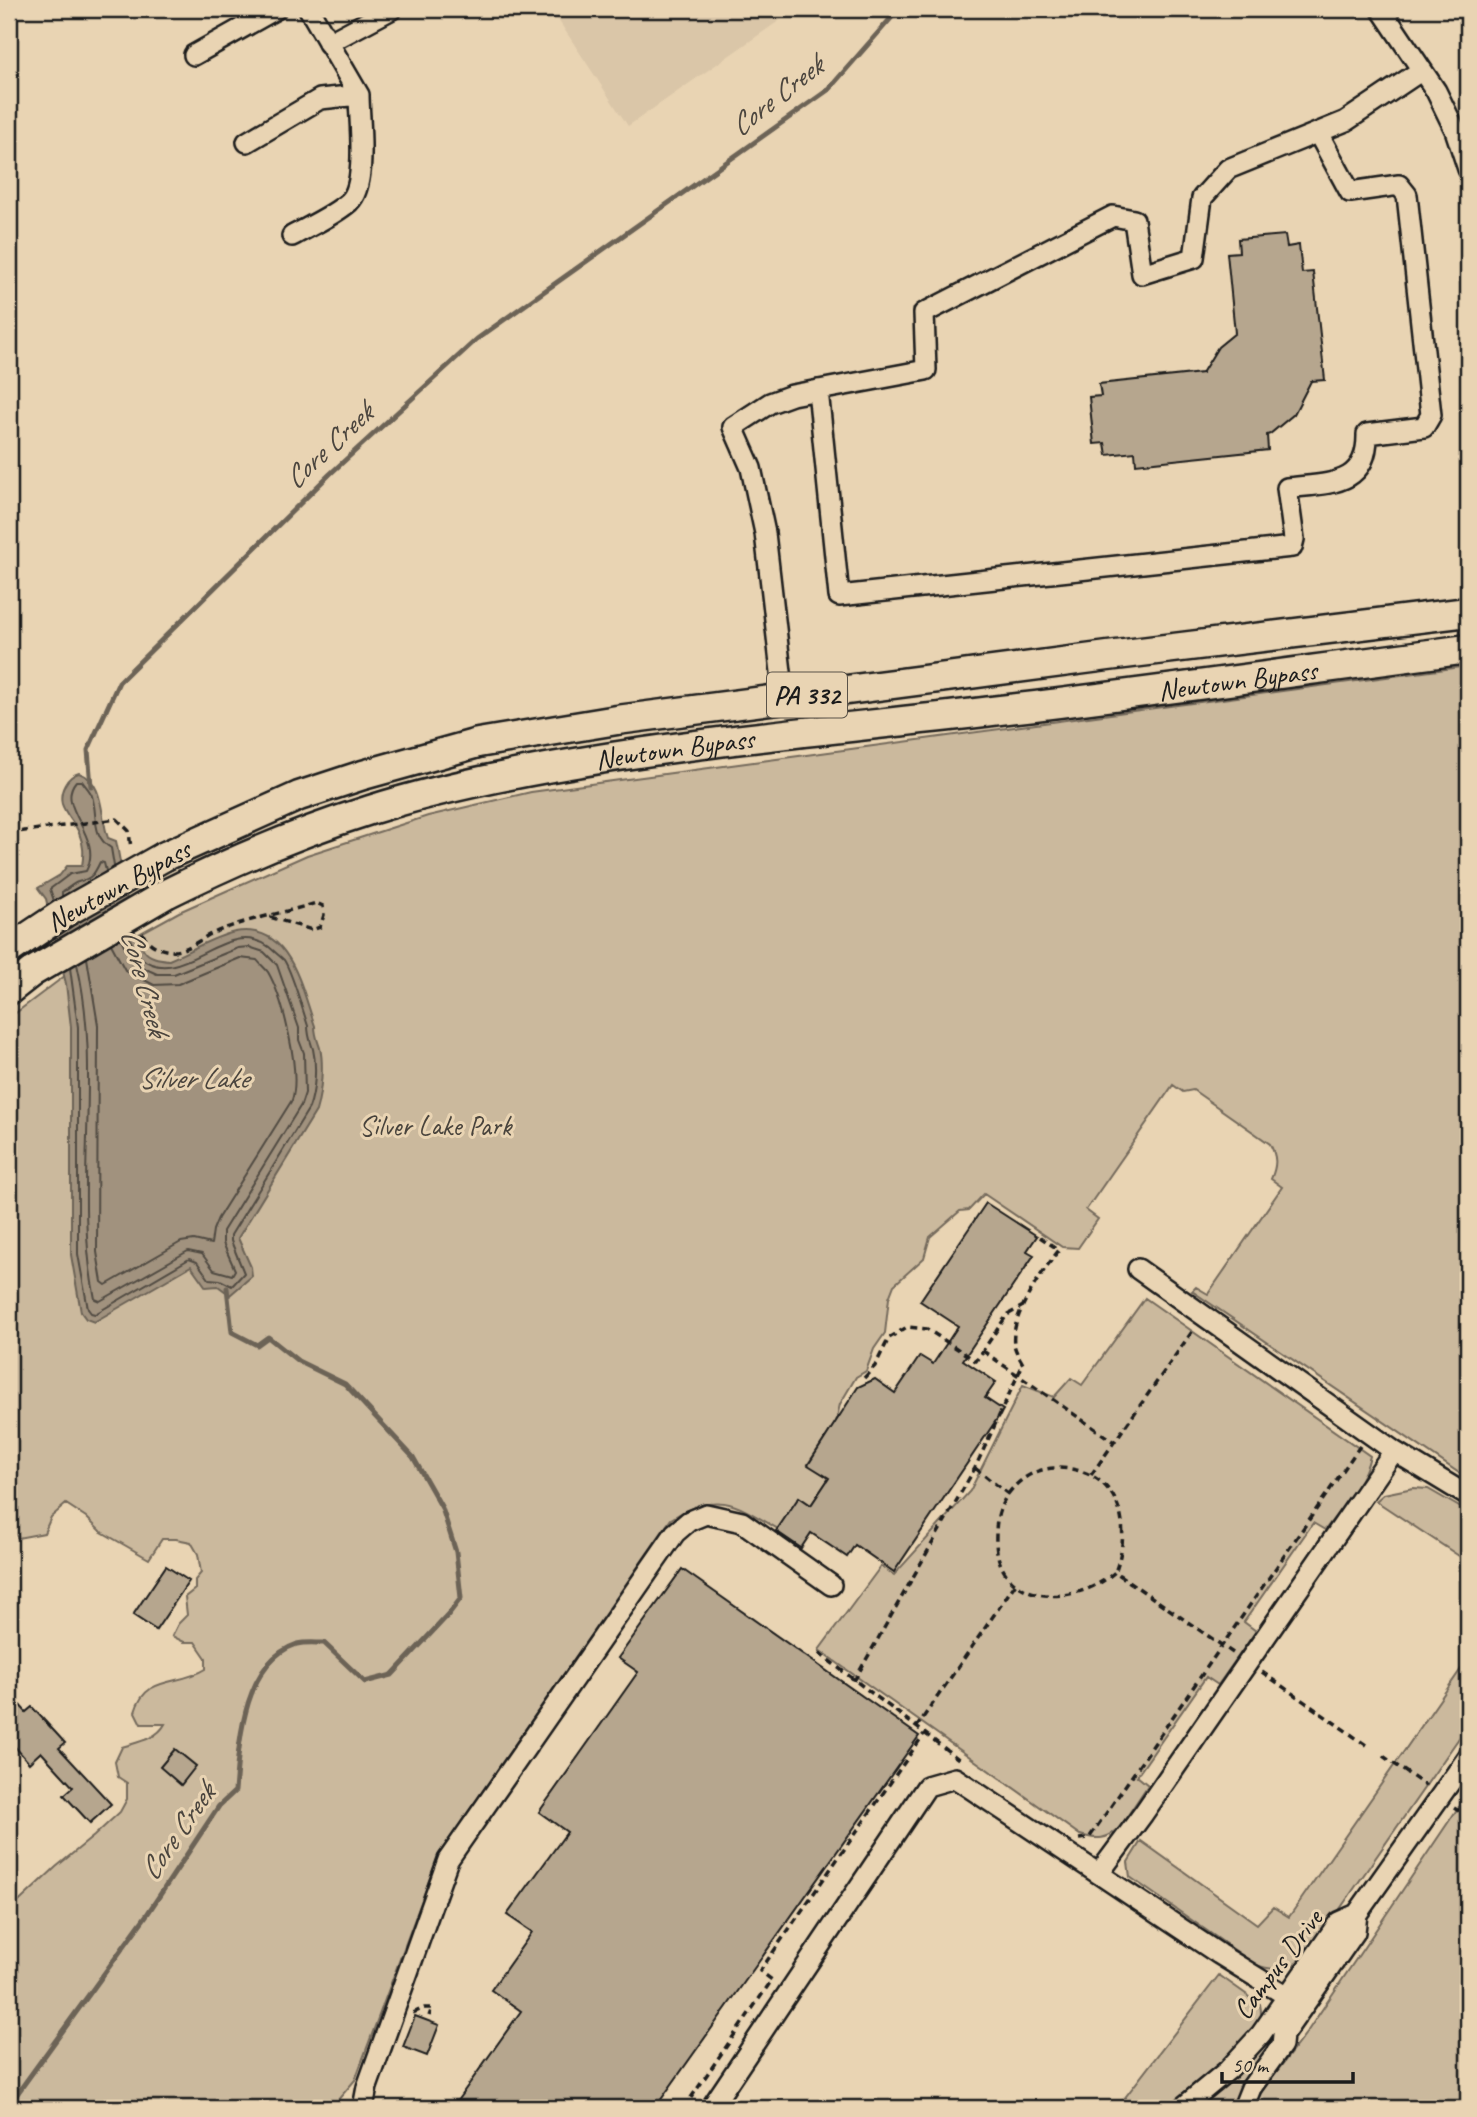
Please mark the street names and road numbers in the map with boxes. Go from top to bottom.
street label: Newtown Bypass [1156,652,1321,708]
road number: PA 332 [767,673,847,718]
street label: Newtown Bypass [593,721,758,777]
street label: Newtown Bypass [40,830,199,939]
street label: Campus Drive [1225,1901,1331,2026]

